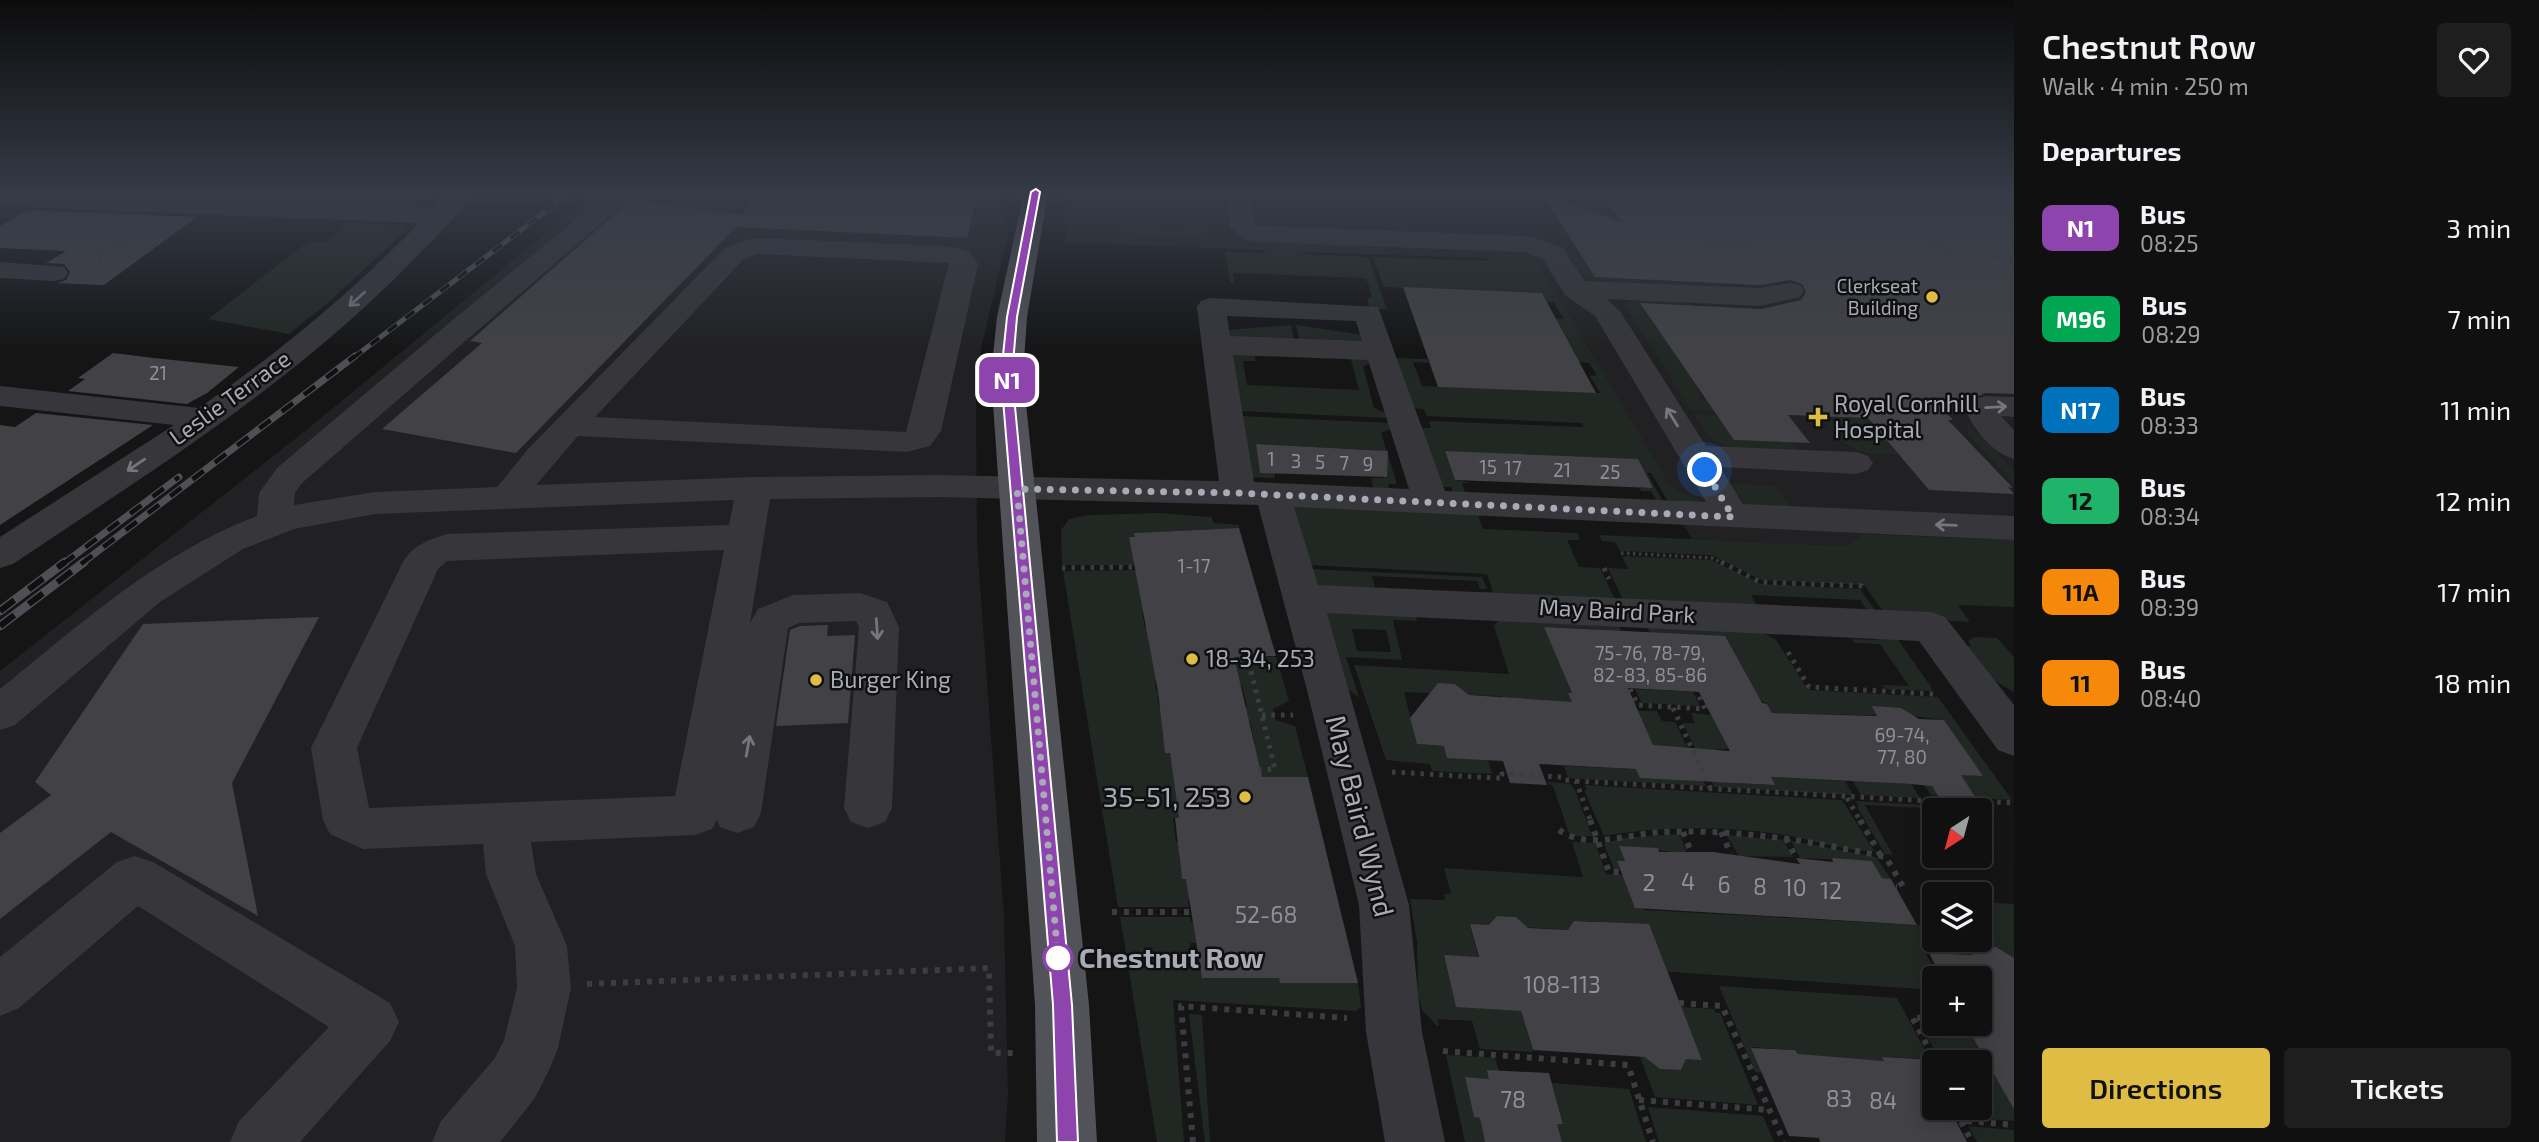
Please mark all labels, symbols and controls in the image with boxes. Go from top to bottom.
button: heart [2437,23,2511,97]
text: Chestnut Row [2042,26,2256,66]
text: Walk · 4 min · 250 m [2042,72,2249,100]
text: Departures [2042,135,2181,166]
text: Bus [2140,198,2186,229]
text: 3 min [2446,212,2511,243]
text: N1 [2067,213,2094,242]
text: 08:25 [2140,229,2199,257]
place label: Clerkseat Building [1837,274,1918,319]
marker: Clerkseat Building [1924,289,1940,305]
text: Bus [2141,289,2187,320]
one-way arrow [348,291,366,307]
text: 7 min [2448,303,2511,334]
text: M96 [2056,304,2106,333]
text: 08:29 [2141,320,2201,348]
street label: Leslie Terrace [163,344,295,451]
line badge: N1 [976,357,1038,403]
house number: 21 [149,361,167,384]
text: N1 [993,365,1021,394]
text: Bus [2140,380,2186,411]
place label: Royal Cornhill Hospital [1834,389,1979,443]
text: 11 min [2440,394,2511,425]
text: N17 [2060,395,2101,424]
one-way arrow [1984,401,2007,414]
marker: Royal Cornhill Hospital [1808,407,1828,427]
one-way arrow [1664,408,1679,427]
text: 08:33 [2140,411,2199,439]
house number: 1 [1267,447,1275,470]
house number: 3 [1291,449,1301,472]
house number: 5 [1315,450,1325,473]
house number: 7 [1339,451,1349,474]
house number: 9 [1363,452,1373,475]
your location [1687,452,1722,487]
house number: 15 [1479,455,1497,478]
house number: 17 [1504,456,1522,479]
one-way arrow [127,458,147,472]
house number: 21 [1553,458,1571,481]
house number: 25 [1600,460,1620,483]
text: Bus [2140,471,2186,502]
text: 12 min [2436,485,2511,516]
text: 12 [2068,486,2093,515]
text: 08:34 [2140,502,2200,530]
one-way arrow [1935,519,1958,532]
house number: 1-17 [1178,554,1211,577]
text: Bus [2140,562,2186,593]
text: 17 min [2437,576,2511,607]
text: 11A [2062,577,2099,606]
street label: May Baird Park [1538,592,1696,628]
text: 08:39 [2140,593,2199,621]
one-way arrow [871,617,884,640]
house number: 75-76, 78-79, 82-83, 85-86 [1593,641,1707,686]
place label: 18-34, 253 [1206,644,1315,672]
marker: 18-34, 253 [1184,651,1200,667]
text: Bus [2140,653,2186,684]
place label: Burger King [830,665,951,693]
text: 18 min [2435,667,2511,698]
text: 11 [2070,668,2091,697]
marker: Burger King [808,672,824,688]
text: 08:40 [2140,684,2201,712]
street label: May Baird Wynd [1319,711,1402,920]
house number: 69-74, 77, 80 [1874,723,1930,768]
one-way arrow [742,735,755,758]
place label: 35-51, 253 [1103,779,1231,813]
marker: 35-51, 253 [1237,789,1253,805]
north arrow [1922,798,1992,868]
map controls [1922,798,1992,1120]
house number: 4 [1681,867,1695,895]
house number: 2 [1643,868,1655,896]
house number: 6 [1717,870,1731,898]
house number: 8 [1753,872,1767,900]
house number: 10 [1783,873,1807,901]
house number: 12 [1820,876,1842,904]
button: layers [1922,882,1992,952]
house number: 52-68 [1235,900,1297,928]
place label: Chestnut Row [1079,940,1264,974]
marker: Chestnut Row [1043,943,1073,973]
button: + [1922,966,1992,1036]
house number: 108-113 [1523,970,1601,998]
button: Directions [2042,1048,2270,1128]
button: Tickets [2284,1048,2511,1128]
button: − [1922,1050,1992,1120]
house number: 83 [1826,1084,1852,1112]
house number: 78 [1500,1085,1526,1113]
house number: 84 [1869,1086,1897,1114]

